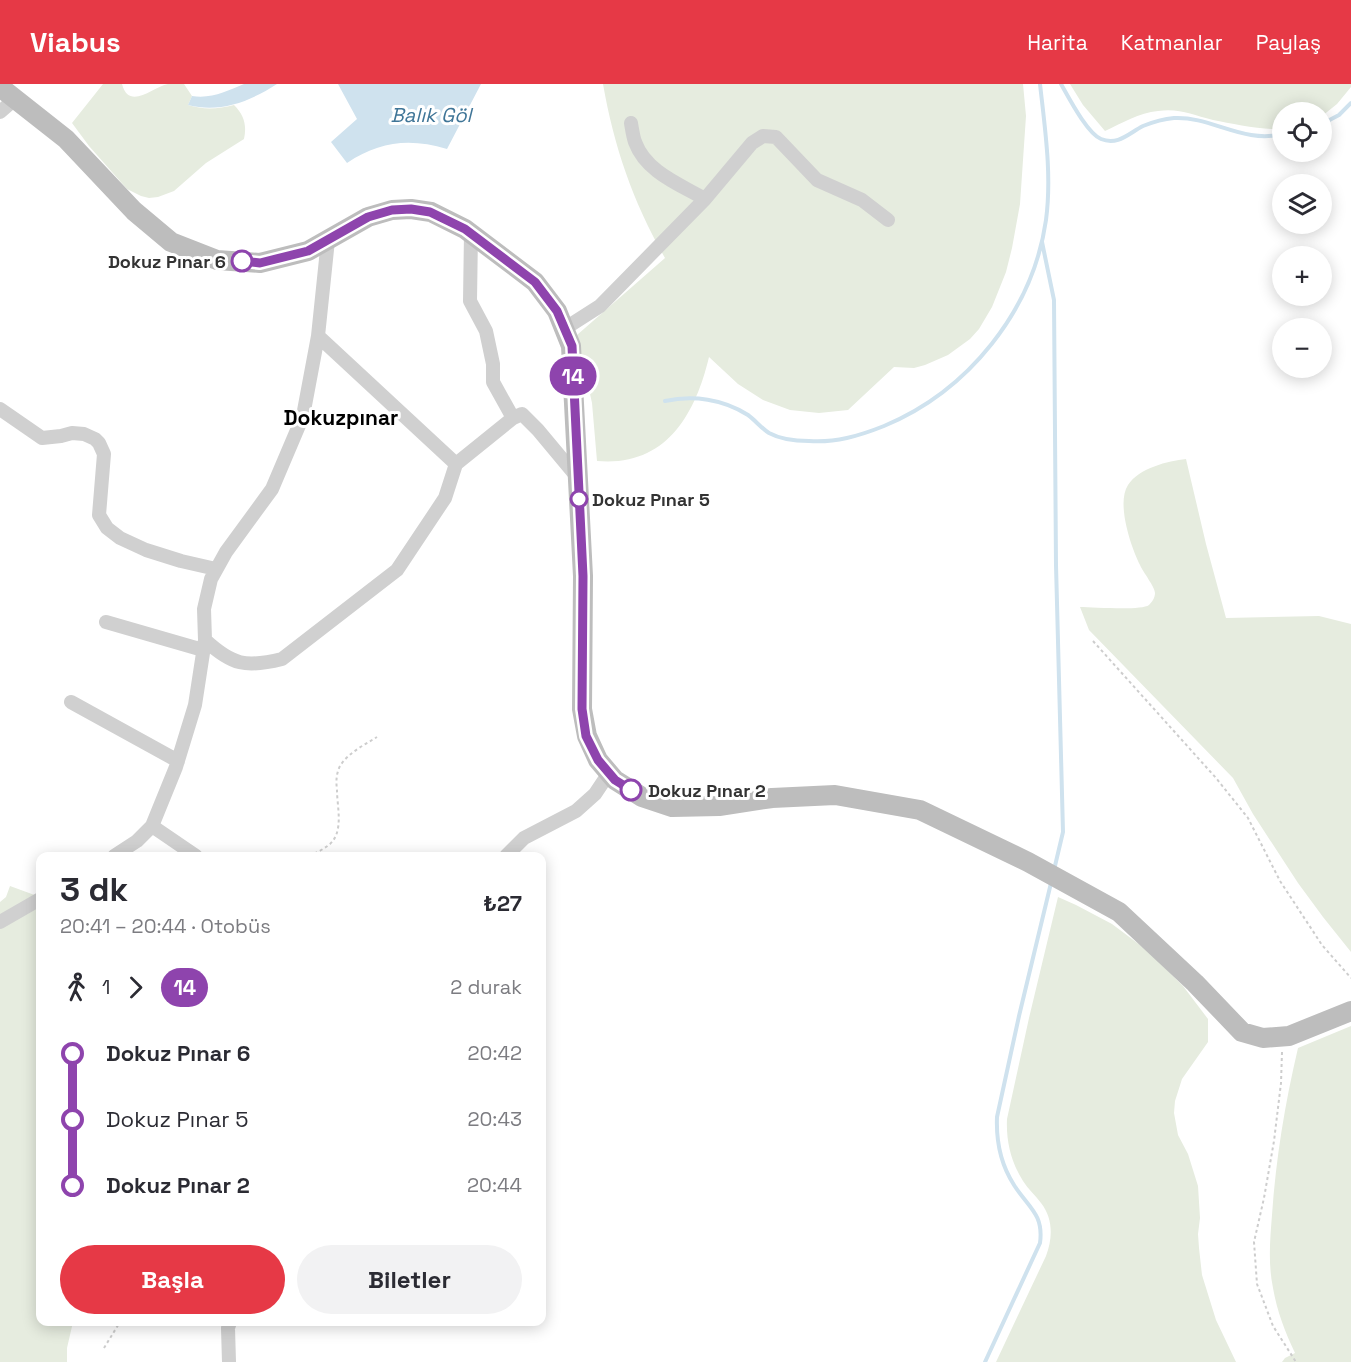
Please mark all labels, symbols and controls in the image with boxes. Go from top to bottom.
text: Viabus [30,24,121,60]
text: Harita [1027,29,1088,56]
text: Katmanlar [1121,29,1223,56]
text: Paylaş [1256,29,1321,56]
water label: Balık Göl [391,102,474,128]
map controls [1272,102,1332,378]
button: locate [1272,102,1332,162]
button: layers [1272,174,1332,234]
button: + [1272,246,1332,306]
place label: Dokuz Pınar 6 [108,250,226,273]
marker: Dokuz Pınar 6 [231,250,253,272]
button: − [1272,318,1332,378]
line badge: 14 [546,356,600,396]
text: 14 [562,363,584,390]
district label: Dokuzpınar [284,404,398,431]
place label: Dokuz Pınar 5 [592,488,710,511]
marker: Dokuz Pınar 5 [570,490,588,508]
marker: Dokuz Pınar 2 [620,779,642,801]
place label: Dokuz Pınar 2 [648,779,766,802]
text: 3 dk [60,869,128,911]
text: ₺27 [483,889,522,917]
text: 20:41 – 20:44 · Otobüs [60,913,271,939]
icon: walk [60,971,93,1004]
icon: forward [119,971,152,1004]
text: 1 [102,974,110,1000]
text: 14 [173,974,196,1001]
text: 2 durak [450,974,522,1000]
text: Dokuz Pınar 6 [106,1039,250,1067]
text: 20:42 [468,1040,522,1066]
text: Dokuz Pınar 5 [106,1105,248,1133]
text: 20:43 [467,1106,522,1132]
text: Dokuz Pınar 2 [106,1171,250,1199]
text: 20:44 [467,1172,522,1198]
button: Başla [60,1245,285,1314]
button: Biletler [297,1245,522,1314]

